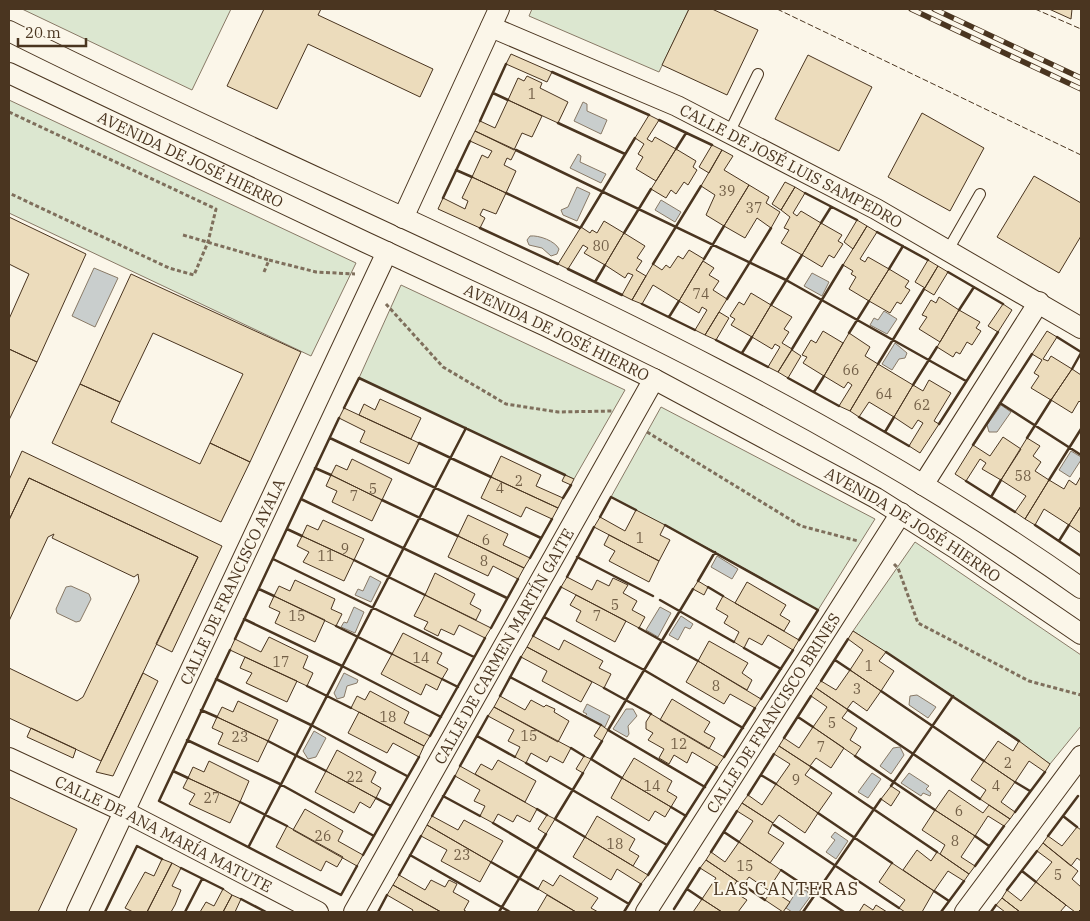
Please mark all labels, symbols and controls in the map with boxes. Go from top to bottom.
scale bar [18,15,85,47]
text: 20 m [25,23,61,42]
house number: 1 [528,85,536,103]
street label: CALLE DE JOSÉ LUIS SAMPEDRO [676,99,906,232]
street label: AVENIDA DE JOSÉ HIERRO [94,107,287,212]
house number: 39 [719,182,735,200]
house number: 37 [746,199,762,217]
house number: 80 [593,237,609,255]
street label: AVENIDA DE JOSÉ HIERRO [461,279,653,385]
house number: 74 [693,285,709,303]
house number: 66 [843,361,859,379]
house number: 64 [876,385,892,403]
house number: 62 [914,396,930,414]
street label: AVENIDA DE JOSÉ HIERRO [821,462,1005,586]
house number: 58 [1015,467,1031,485]
house number: 2 [515,472,523,490]
street label: CALLE DE FRANCISCO AYALA [175,475,289,688]
house number: 4 [496,479,504,497]
house number: 5 [369,480,377,498]
house number: 7 [350,487,358,505]
street label: CALLE DE CARMEN MARTÍN GAITE [429,525,578,768]
house number: 1 [636,529,644,547]
house number: 6 [482,531,490,549]
house number: 9 [341,540,349,558]
house number: 11 [318,547,334,565]
house number: 8 [480,552,488,570]
house number: 5 [611,596,619,614]
house number: 15 [289,607,305,625]
house number: 7 [593,607,601,625]
street label: CALLE DE FRANCISCO BRINES [702,609,844,817]
house number: 14 [413,649,429,667]
house number: 17 [273,653,289,671]
house number: 1 [865,657,873,675]
house number: 8 [712,677,720,695]
house number: 3 [853,680,861,698]
house number: 18 [380,708,396,726]
house number: 5 [828,714,836,732]
house number: 15 [521,727,537,745]
house number: 23 [232,728,248,746]
house number: 12 [671,735,687,753]
house number: 7 [817,738,825,756]
house number: 2 [1004,754,1012,772]
house number: 22 [347,768,363,786]
street label: CALLE DE ANA MARÍA MATUTE [52,771,275,896]
house number: 9 [792,771,800,789]
house number: 14 [644,777,660,795]
house number: 4 [992,777,1000,795]
house number: 27 [204,789,220,807]
house number: 6 [955,802,963,820]
house number: 26 [315,827,331,845]
house number: 8 [951,832,959,850]
house number: 18 [607,835,623,853]
house number: 23 [454,846,470,864]
house number: 15 [737,857,753,875]
house number: 5 [1054,866,1062,884]
district label: LAS CANTERAS [713,877,859,900]

